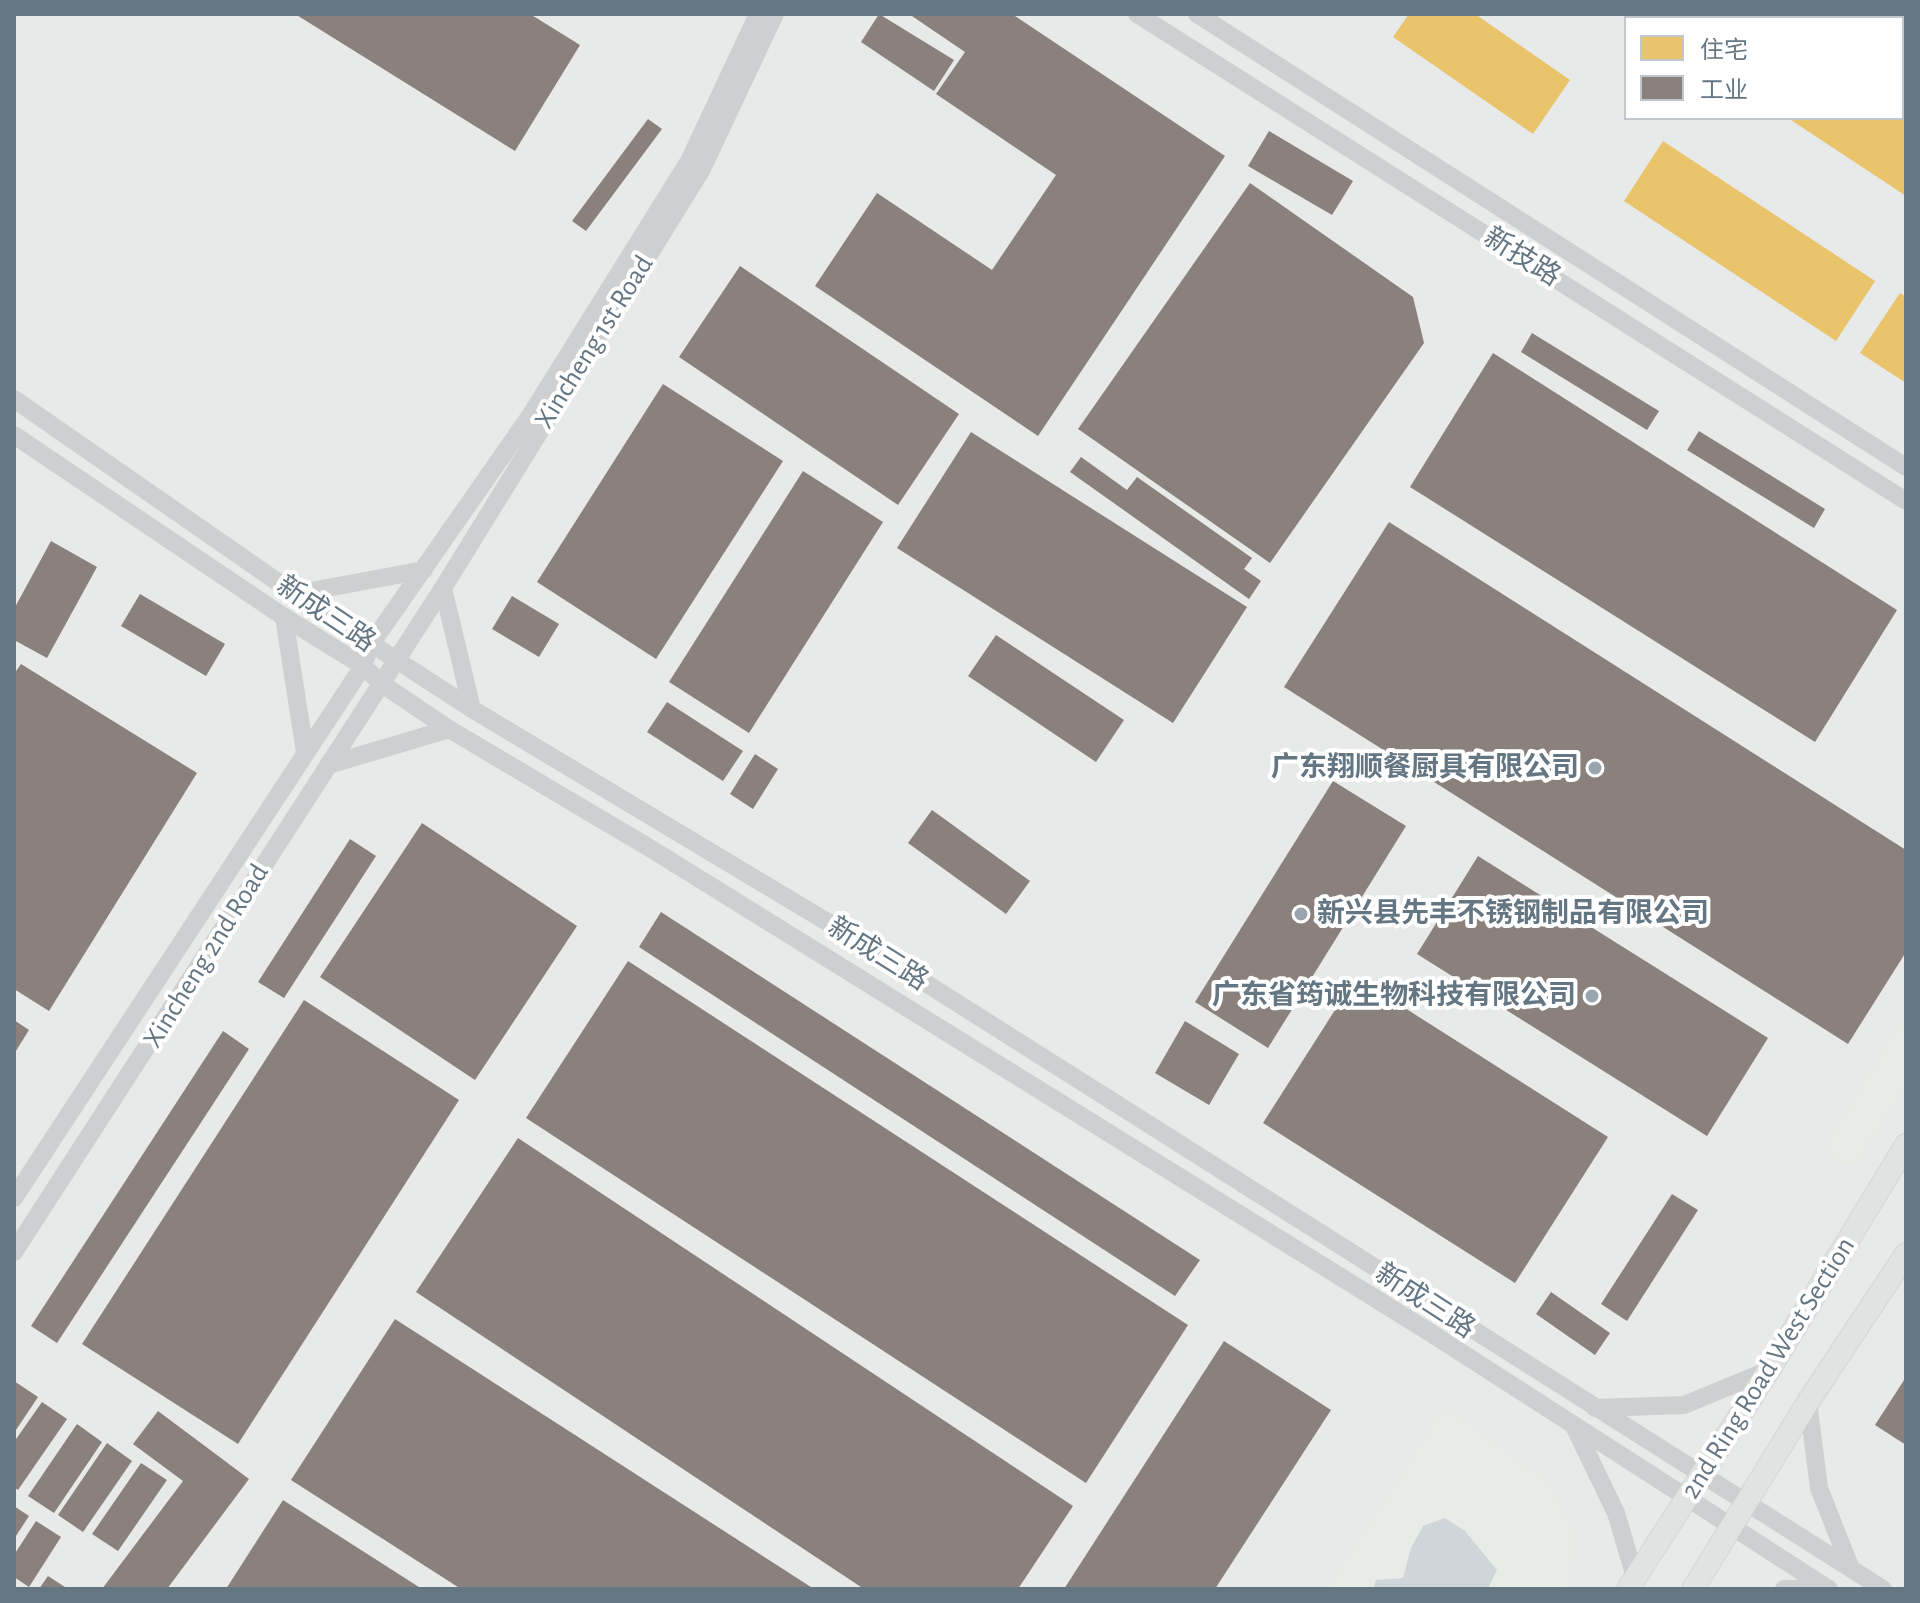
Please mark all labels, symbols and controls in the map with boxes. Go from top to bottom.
legend [1624,16,1904,120]
text: 住宅 [1700,39,1748,63]
text: 工业 [1700,79,1748,103]
street label: 新技路 [1477,220,1567,294]
street label: Xincheng 1st Road [527,249,661,435]
street label: 新成三路 [270,569,382,659]
place label: 广东翔顺餐厨具有限公司 [1271,751,1579,785]
marker: 广东翔顺餐厨具有限公司 [1586,759,1604,777]
street label: Xincheng 2nd Road [136,858,276,1054]
place label: 新兴县先丰不锈钢制品有限公司 [1317,897,1709,931]
marker: 新兴县先丰不锈钢制品有限公司 [1292,905,1310,923]
street label: 新成三路 [822,910,934,998]
place label: 广东省筠诚生物科技有限公司 [1212,979,1576,1013]
marker: 广东省筠诚生物科技有限公司 [1583,987,1601,1005]
street label: 2nd Ring Road West Section [1674,1231,1862,1505]
street label: 新成三路 [1369,1256,1481,1346]

